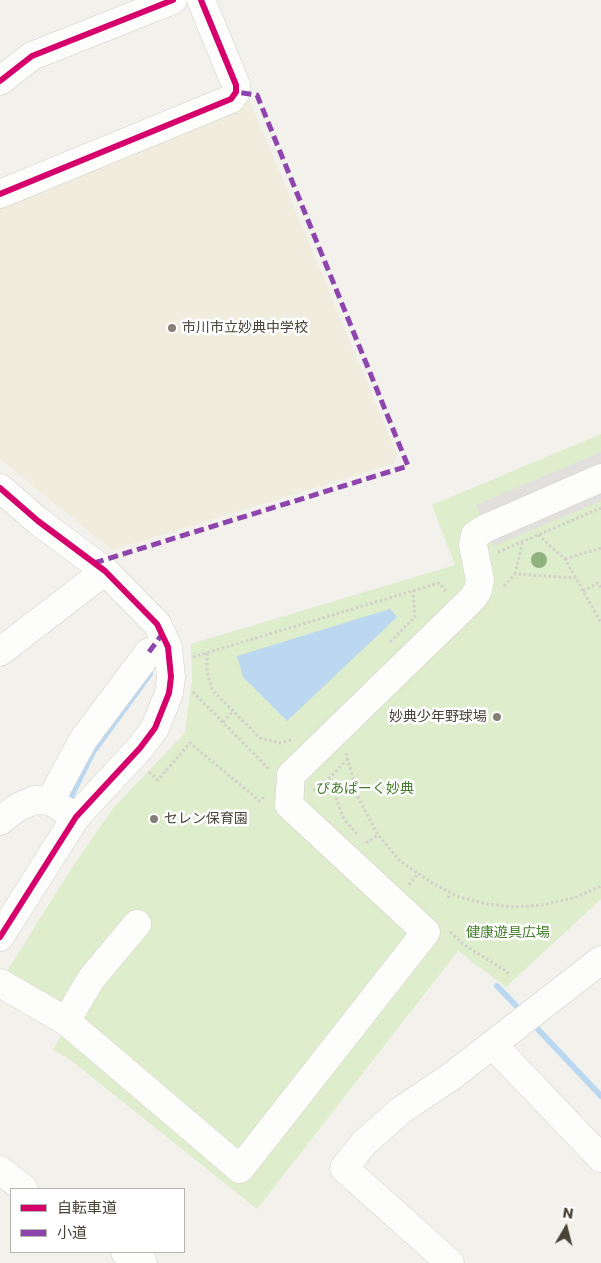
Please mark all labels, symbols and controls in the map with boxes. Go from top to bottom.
place label: 市川市立妙典中学校 [182,320,308,336]
marker: 市川市立妙典中学校 [166,322,178,334]
place label: 妙典少年野球場 [389,709,487,725]
marker: 妙典少年野球場 [491,711,503,723]
park label: ぴあぱーく妙典 [316,781,414,797]
place label: セレン保育園 [164,811,248,827]
marker: セレン保育園 [148,813,160,825]
park label: 健康遊具広場 [466,925,550,941]
legend [10,1188,185,1253]
text: 自転車道 [57,1197,117,1218]
north arrow [541,1203,591,1253]
text: N [561,1203,575,1224]
text: 小道 [57,1222,87,1243]

